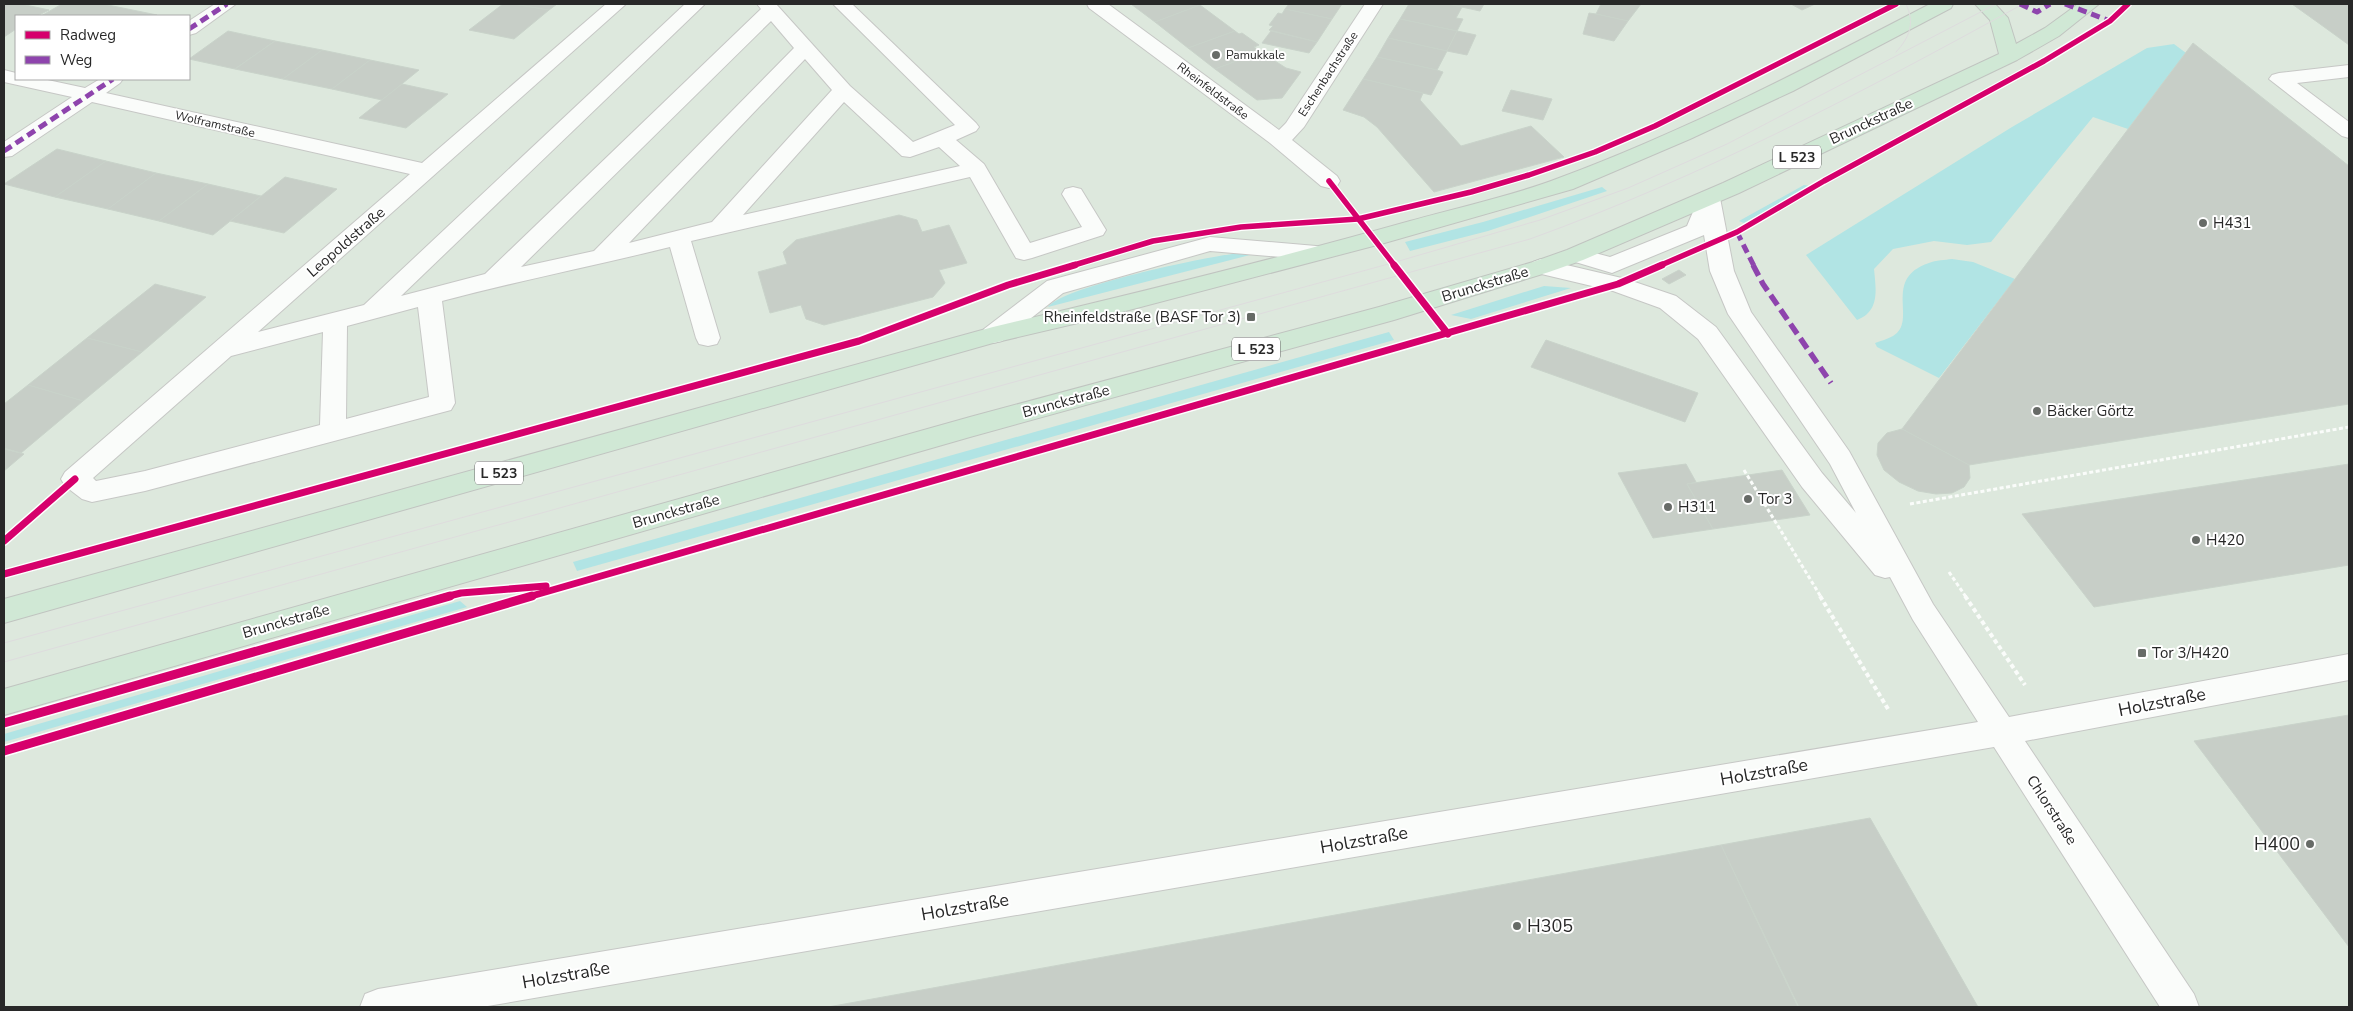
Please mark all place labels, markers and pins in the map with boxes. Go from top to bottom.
place label: Pamukkale [1226,47,1285,63]
marker: Pamukkale [1210,49,1222,61]
place label: H431 [2213,213,2251,233]
marker: H431 [2197,217,2209,229]
place label: Rheinfeldstraße (BASF Tor 3) [1044,307,1241,327]
marker: Rheinfeldstraße (BASF Tor 3) [1245,311,1257,323]
place label: Bäcker Görtz [2047,401,2134,421]
marker: Bäcker Görtz [2031,405,2043,417]
place label: Tor 3 [1758,489,1792,509]
marker: Tor 3 [1742,493,1754,505]
place label: H311 [1678,497,1716,517]
marker: H311 [1662,501,1674,513]
place label: H420 [2206,530,2244,550]
marker: H420 [2190,534,2202,546]
place label: Tor 3/H420 [2152,643,2229,663]
marker: Tor 3/H420 [2136,647,2148,659]
place label: H400 [2254,832,2300,856]
marker: H400 [2304,838,2316,850]
place label: H305 [1527,914,1573,938]
marker: H305 [1511,920,1523,932]

